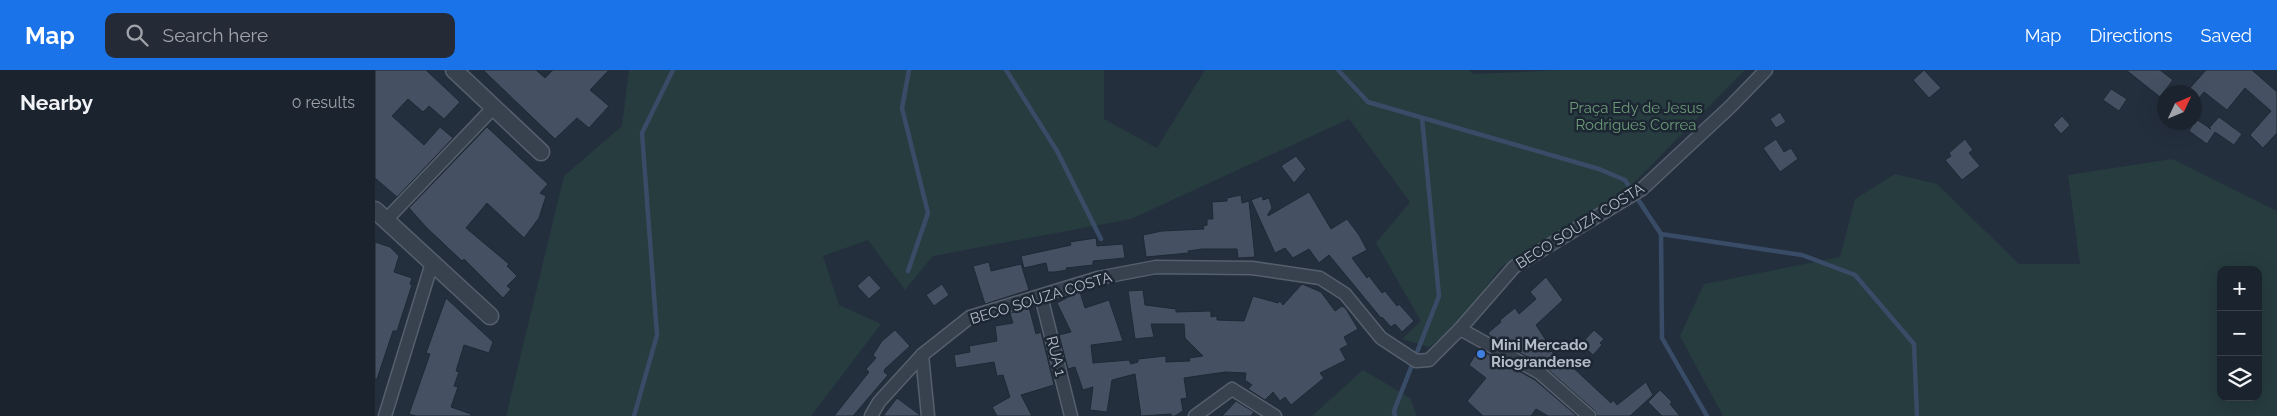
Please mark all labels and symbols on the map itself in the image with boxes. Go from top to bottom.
north arrow [2157,85,2202,130]
park label: Praça Edy de Jesus Rodrigues Correa [1569,99,1703,134]
street label: BECO SOUZA COSTA [1513,179,1647,273]
street label: BECO SOUZA COSTA [968,268,1114,328]
street label: RUA 1 [1042,334,1070,378]
place label: Mini Mercado Riograndense [1491,336,1591,371]
marker: Mini Mercado Riograndense [1475,348,1487,360]

